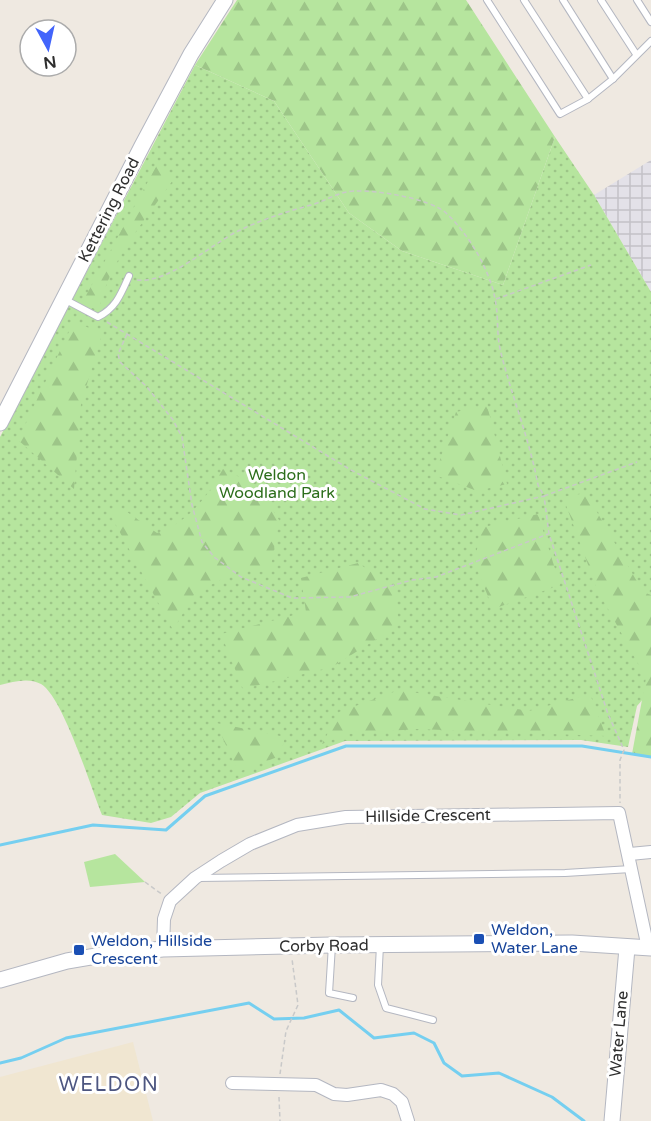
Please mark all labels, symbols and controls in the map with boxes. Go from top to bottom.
north arrow [18,18,78,78]
text: N [42,51,58,73]
street label: Kettering Road [74,154,144,266]
park label: Weldon Woodland Park [219,465,335,503]
street label: Hillside Crescent [365,805,491,827]
place label: Weldon, Water Lane [491,920,578,958]
place label: Weldon, Hillside Crescent [91,931,212,969]
marker: Weldon, Water Lane [472,932,486,946]
street label: Corby Road [279,935,369,957]
marker: Weldon, Hillside Crescent [72,943,86,957]
street label: Water Lane [605,990,633,1078]
district label: WELDON [59,1073,159,1097]

